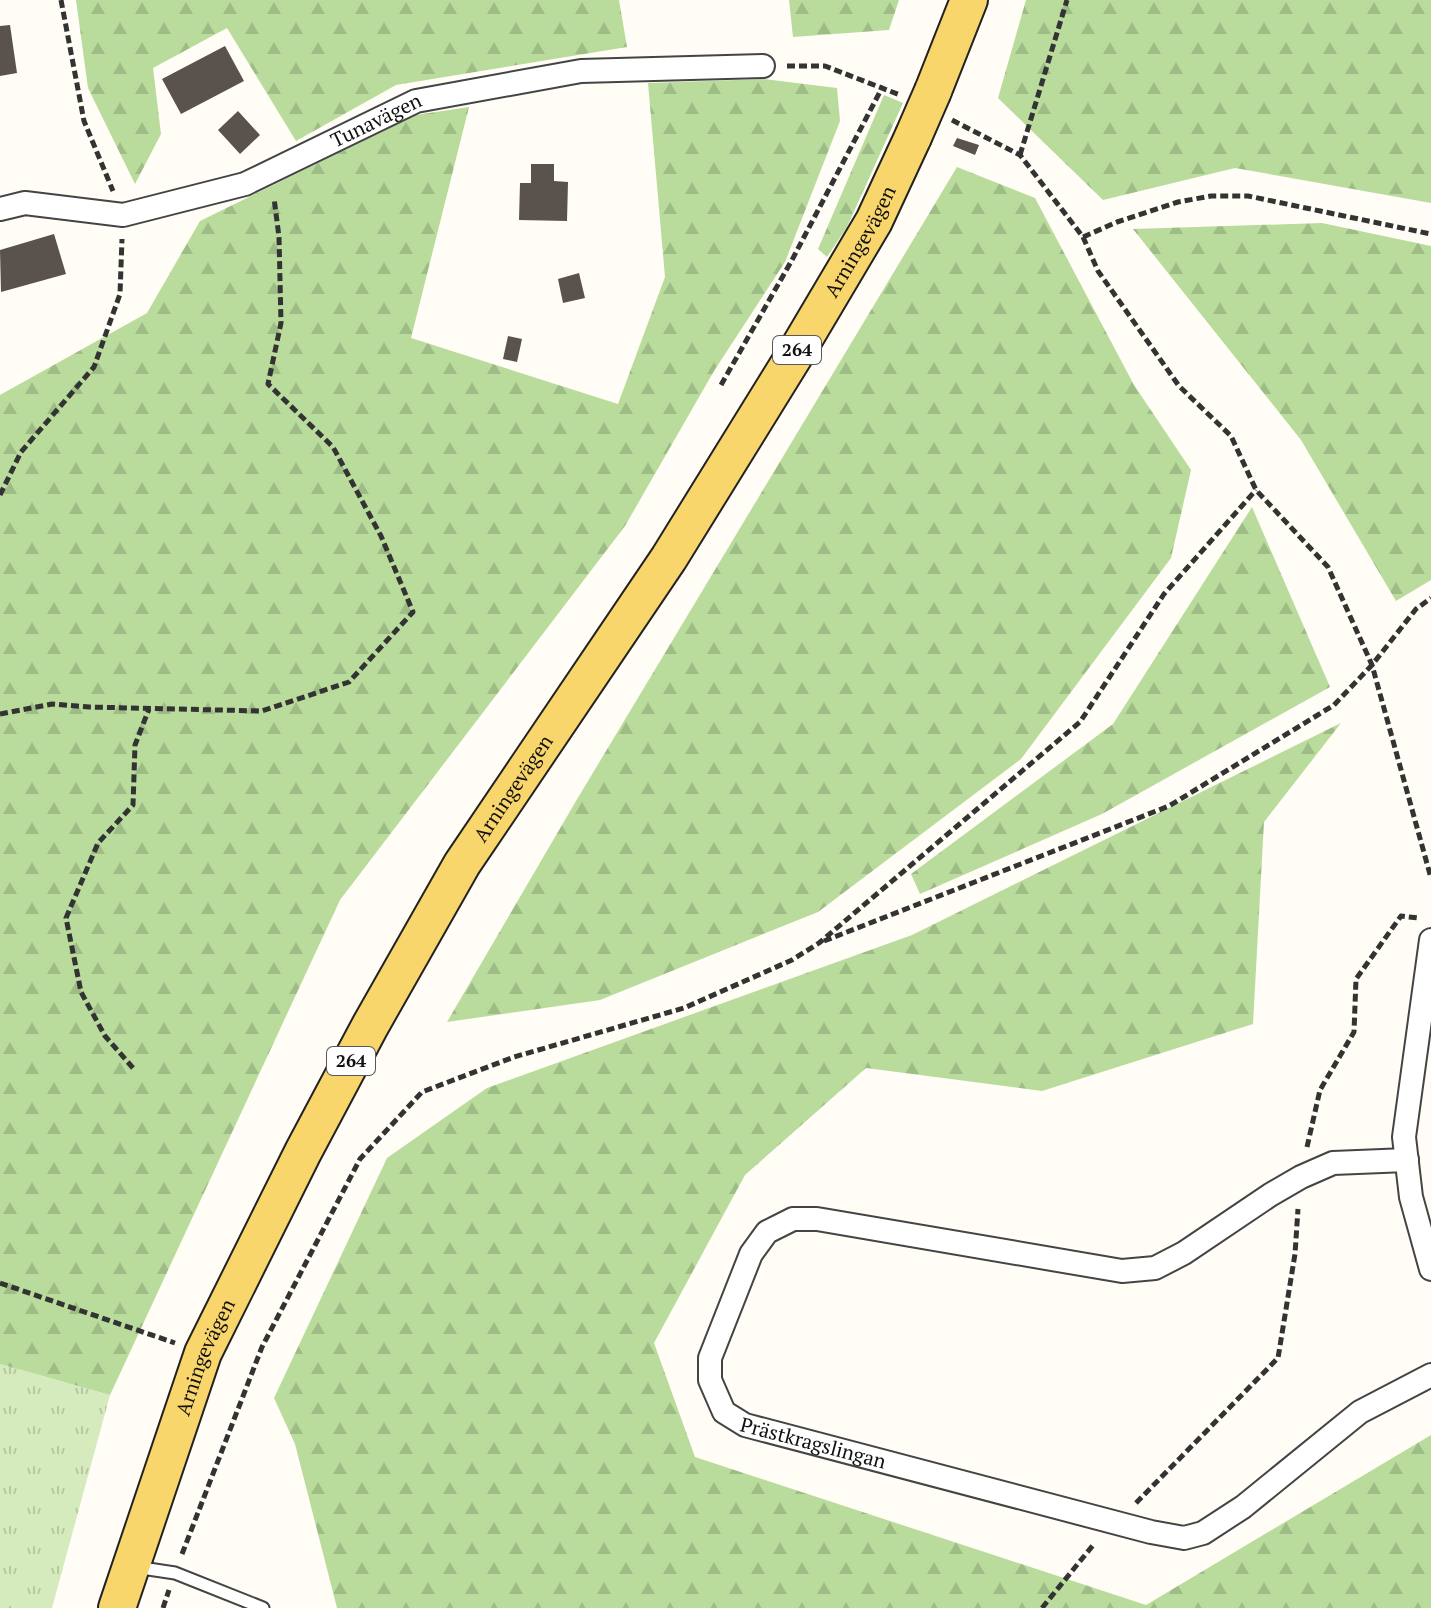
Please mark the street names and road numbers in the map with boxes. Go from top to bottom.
street label: Tunavägen [326,86,426,153]
street label: Arningevägen [818,181,902,302]
road number: 264 [773,336,821,364]
street label: Arningevägen [467,729,559,847]
road number: 264 [327,1047,375,1075]
street label: Arningevägen [169,1294,241,1419]
street label: Prästkragslingan [738,1410,889,1475]

